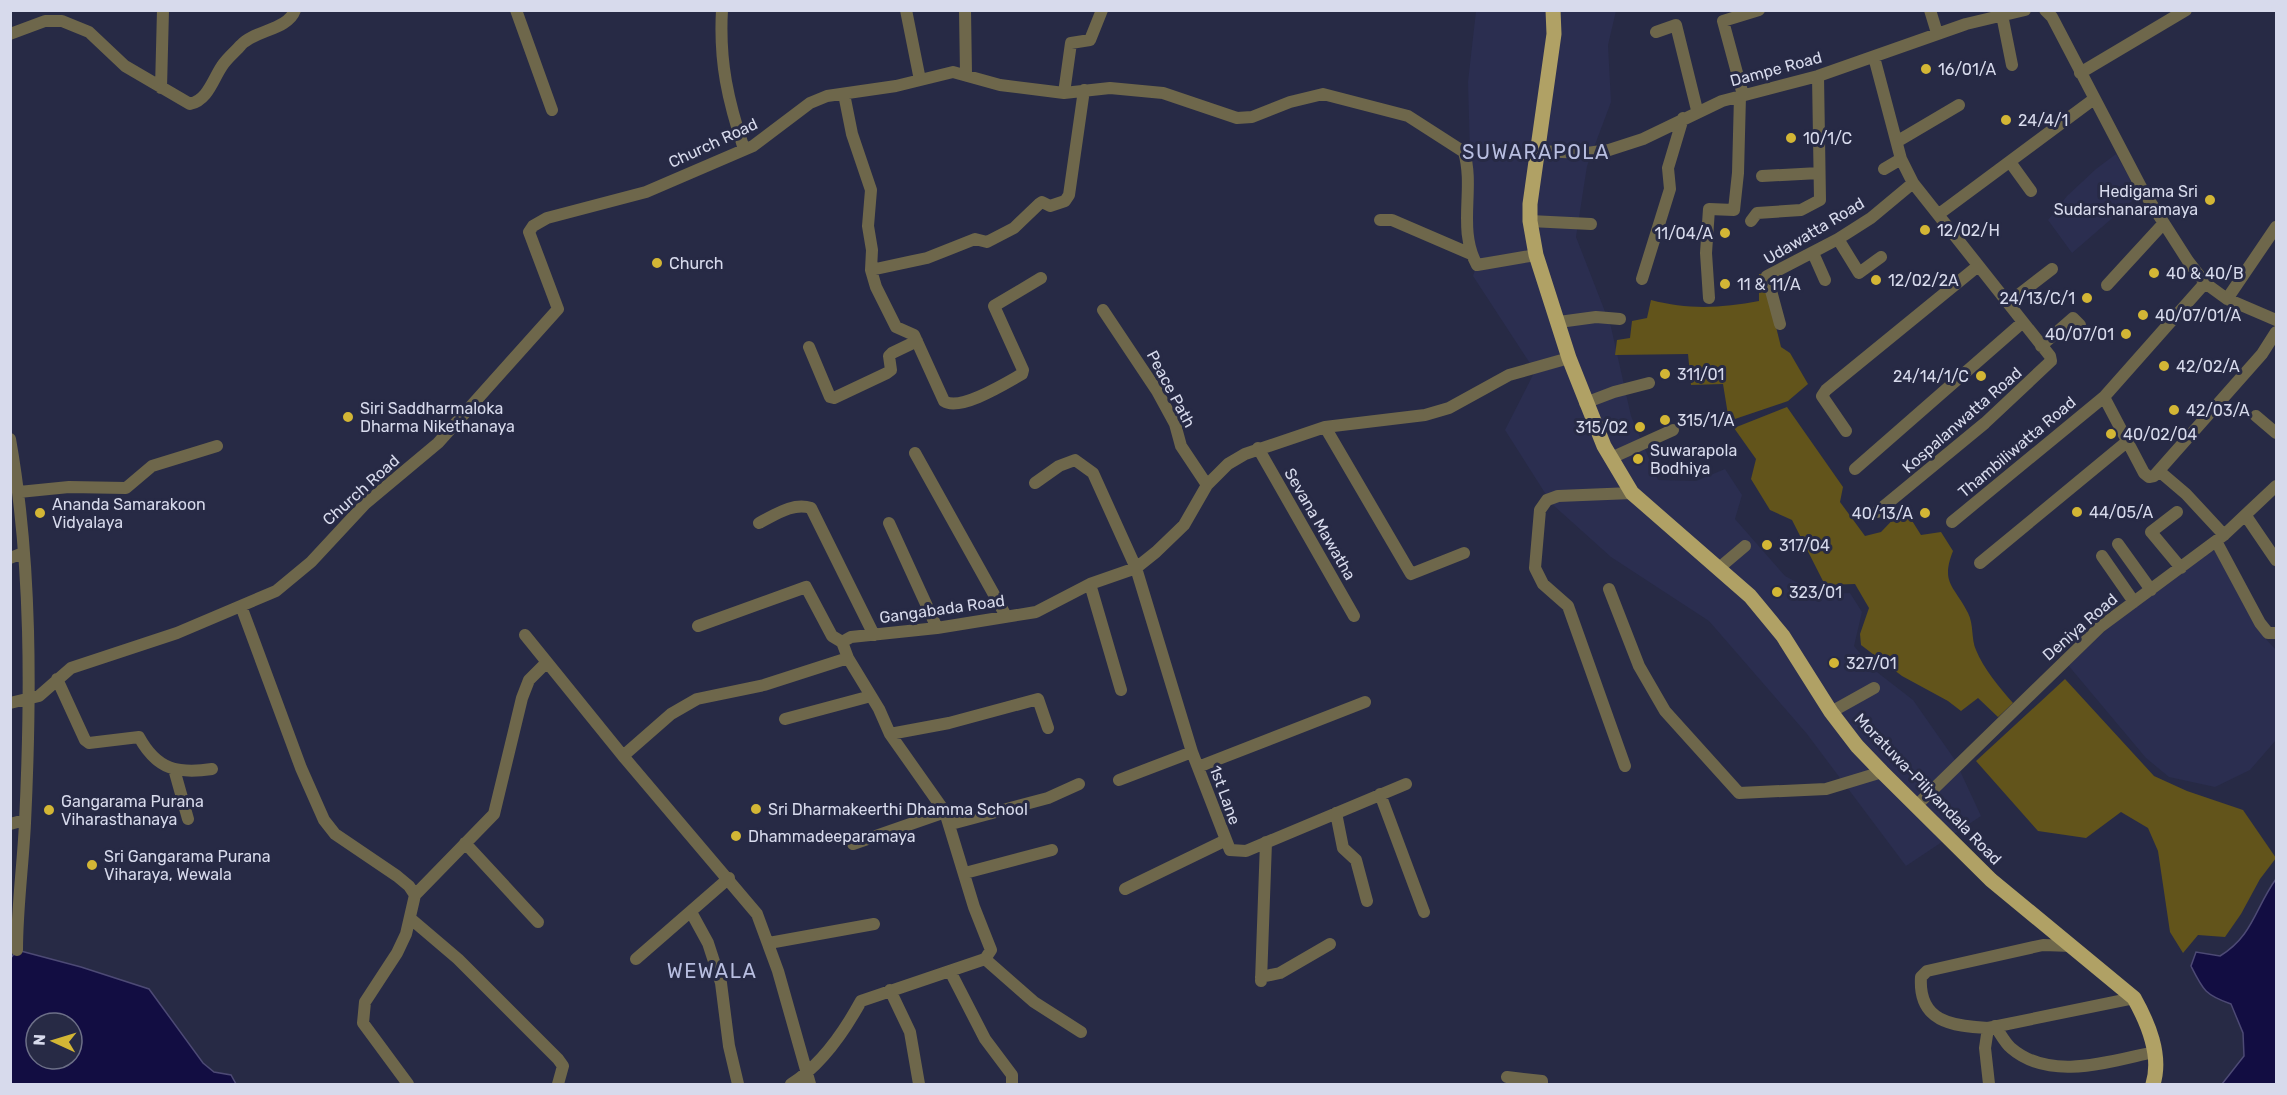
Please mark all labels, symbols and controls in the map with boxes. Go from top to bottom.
street label: Dampe Road [1728,48,1824,90]
place label: 16/01/A [1938,60,1996,79]
marker: 16/01/A [1919,62,1933,76]
place label: 24/4/1 [2018,111,2068,130]
marker: 24/4/1 [1999,113,2013,127]
street label: Church Road [665,114,761,172]
place label: 10/1/C [1803,129,1852,148]
marker: 10/1/C [1784,131,1798,145]
district label: SUWARAPOLA [1462,140,1610,164]
place label: Hedigama Sri Sudarshanaramaya [2054,182,2198,219]
street label: Udawatta Road [1760,193,1868,269]
marker: Hedigama Sri Sudarshanaramaya [2203,193,2217,207]
place label: 12/02/H [1937,221,2000,240]
marker: 12/02/H [1918,223,1932,237]
place label: 11/04/A [1654,224,1713,243]
marker: 11/04/A [1718,226,1732,240]
place label: Church [669,254,724,273]
marker: Church [650,256,664,270]
place label: 40 & 40/B [2166,264,2244,283]
marker: 40 & 40/B [2147,266,2161,280]
place label: 12/02/2A [1888,271,1959,290]
marker: 12/02/2A [1869,273,1883,287]
place label: 11 & 11/A [1737,275,1801,294]
marker: 11 & 11/A [1718,277,1732,291]
place label: 24/13/C/1 [1999,289,2075,308]
marker: 24/13/C/1 [2080,291,2094,305]
place label: 40/07/01/A [2155,306,2242,325]
marker: 40/07/01/A [2136,308,2150,322]
place label: 40/07/01 [2045,325,2114,344]
marker: 40/07/01 [2119,327,2133,341]
street label: Peace Path [1143,347,1199,431]
place label: 42/02/A [2176,357,2240,376]
marker: 42/02/A [2157,359,2171,373]
street label: Kospalanwatta Road [1899,363,2025,477]
place label: 311/01 [1677,365,1724,384]
marker: 311/01 [1658,367,1672,381]
place label: 24/14/1/C [1893,367,1969,386]
marker: 24/14/1/C [1974,369,1988,383]
street label: Thambiliwatta Road [1954,392,2080,502]
place label: Siri Saddharmaloka Dharma Nikethanaya [360,399,515,436]
place label: 42/03/A [2186,401,2250,420]
marker: 42/03/A [2167,403,2181,417]
marker: Siri Saddharmaloka Dharma Nikethanaya [341,410,355,424]
place label: 315/1/A [1677,411,1735,430]
marker: 315/1/A [1658,413,1672,427]
place label: 315/02 [1575,418,1628,437]
marker: 315/02 [1633,420,1647,434]
place label: 40/02/04 [2123,425,2197,444]
marker: 40/02/04 [2104,427,2118,441]
place label: Suwarapola Bodhiya [1650,441,1737,478]
street label: Church Road [319,451,403,529]
marker: Suwarapola Bodhiya [1631,452,1645,466]
street label: Sevana Mawatha [1280,465,1360,583]
place label: Ananda Samarakoon Vidyalaya [52,495,206,532]
place label: 44/05/A [2089,503,2153,522]
place label: 40/13/A [1852,504,1913,523]
marker: 44/05/A [2070,505,2084,519]
marker: Ananda Samarakoon Vidyalaya [33,506,47,520]
marker: 40/13/A [1918,506,1932,520]
place label: 317/04 [1779,536,1830,555]
marker: 317/04 [1760,538,1774,552]
place label: 323/01 [1789,583,1842,602]
marker: 323/01 [1770,585,1784,599]
street label: Deniya Road [2039,589,2121,665]
street label: Gangabada Road [878,591,1006,627]
place label: 327/01 [1846,654,1897,673]
marker: 327/01 [1827,656,1841,670]
street label: Moratuwa-Piliyandala Road [1851,709,2005,869]
street label: 1st Lane [1206,763,1244,827]
place label: Gangarama Purana Viharasthanaya [61,792,204,829]
place label: Sri Dharmakeerthi Dhamma School [768,800,1028,819]
marker: Sri Dharmakeerthi Dhamma School [749,802,763,816]
marker: Gangarama Purana Viharasthanaya [42,803,56,817]
place label: Dhammadeeparamaya [748,827,916,846]
marker: Dhammadeeparamaya [729,829,743,843]
place label: Sri Gangarama Purana Viharaya, Wewala [104,847,271,884]
marker: Sri Gangarama Purana Viharaya, Wewala [85,858,99,872]
district label: WEWALA [667,959,757,983]
north arrow [24,1011,84,1071]
text: N [30,1034,49,1046]

